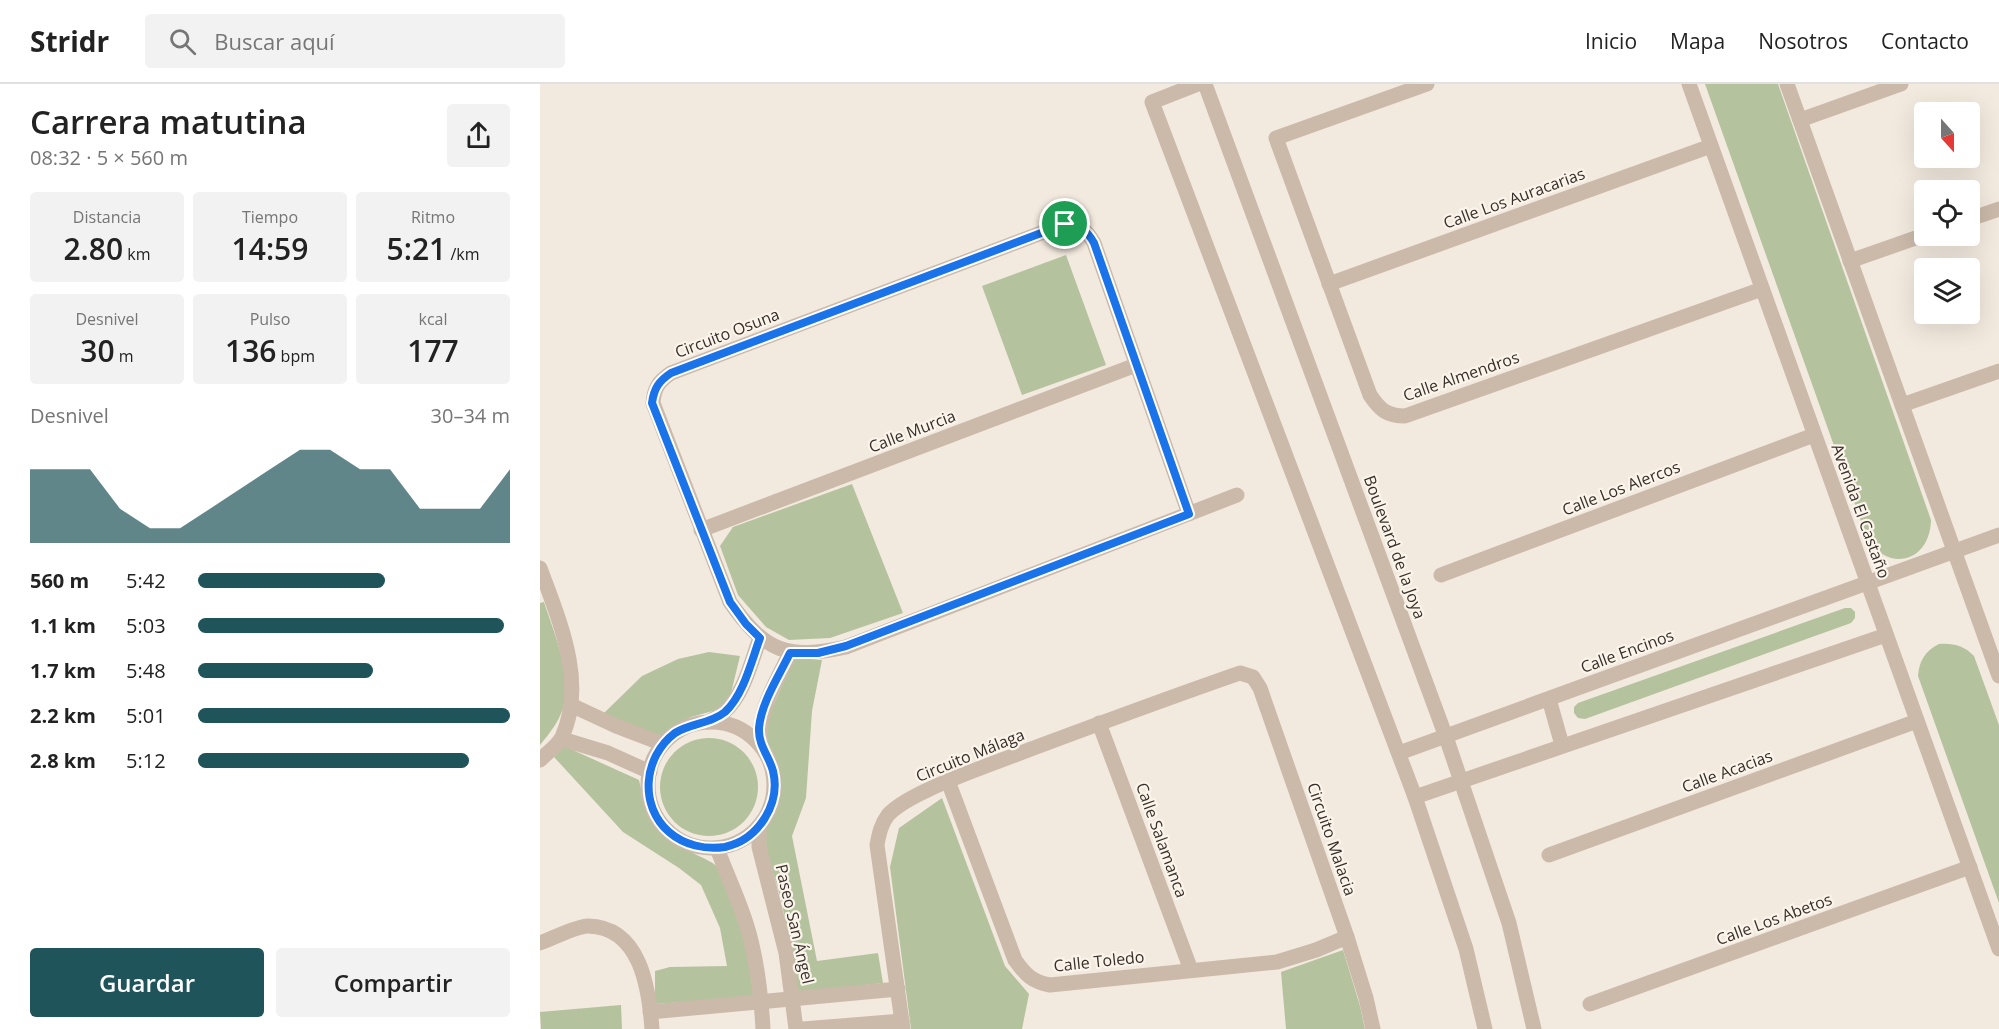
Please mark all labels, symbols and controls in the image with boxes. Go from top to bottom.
search box [145,14,565,68]
text: Stridr [30,22,109,60]
icon: search [166,25,199,58]
text: Buscar aquí [214,26,335,56]
text: Inicio [1585,27,1637,55]
text: Mapa [1670,27,1725,55]
text: Nosotros [1758,27,1848,55]
text: Contacto [1881,27,1969,55]
text: Carrera matutina [30,99,307,144]
north arrow [1914,102,1980,168]
map controls [1914,102,1980,324]
button: share [447,104,510,167]
text: 08:32 · 5 × 560 m [30,144,188,171]
street label: Calle Los Auracarias [1440,162,1588,234]
button: locate [1914,180,1980,246]
pin [1039,198,1090,249]
text: Distancia [73,206,141,228]
text: Tiempo [242,206,298,228]
text: Ritmo [411,206,455,228]
icon: arrive [1048,207,1081,240]
text: 2.80 [63,228,123,269]
text: 14:59 [232,228,308,269]
text: 5:21 [387,228,446,269]
text: km [123,243,151,265]
text: /km [446,243,479,265]
button: layers [1914,258,1980,324]
street label: Circuito Osuna [672,303,782,363]
text: Desnivel [75,308,139,330]
text: Pulso [250,308,290,330]
text: kcal [419,308,448,330]
text: 30 [80,330,115,371]
text: 136 [225,330,276,371]
text: 177 [407,330,459,371]
text: m [115,345,134,367]
text: bpm [276,345,315,367]
street label: Calle Almendros [1400,346,1522,406]
text: Desnivel [30,402,109,429]
text: 30–34 m [431,402,510,429]
street label: Calle Murcia [865,404,959,458]
street label: Avenida El Castaño [1826,441,1896,581]
street label: Calle Los Alercos [1559,455,1683,521]
street label: Boulevard de la Joya [1359,472,1431,622]
text: 560 m [30,567,89,594]
text: 5:42 [126,567,166,594]
text: 1.1 km [30,612,96,639]
text: 5:03 [126,612,166,639]
street label: Calle Encinos [1577,624,1677,678]
text: 1.7 km [30,657,96,684]
text: 5:48 [126,657,166,684]
text: 2.2 km [30,702,96,729]
text: 5:01 [126,702,166,729]
street label: Circuito Málaga [912,723,1028,787]
street label: Calle Acacias [1679,744,1775,798]
text: 2.8 km [30,747,96,774]
text: 5:12 [126,747,166,774]
street label: Calle Salamanca [1131,779,1193,901]
street label: Circuito Malacia [1302,779,1362,899]
street label: Paseo San Ángel [771,862,819,986]
street label: Calle Los Abetos [1713,888,1835,950]
street label: Calle Toledo [1053,945,1145,977]
button: Guardar [30,948,264,1017]
button: Compartir [276,948,510,1017]

